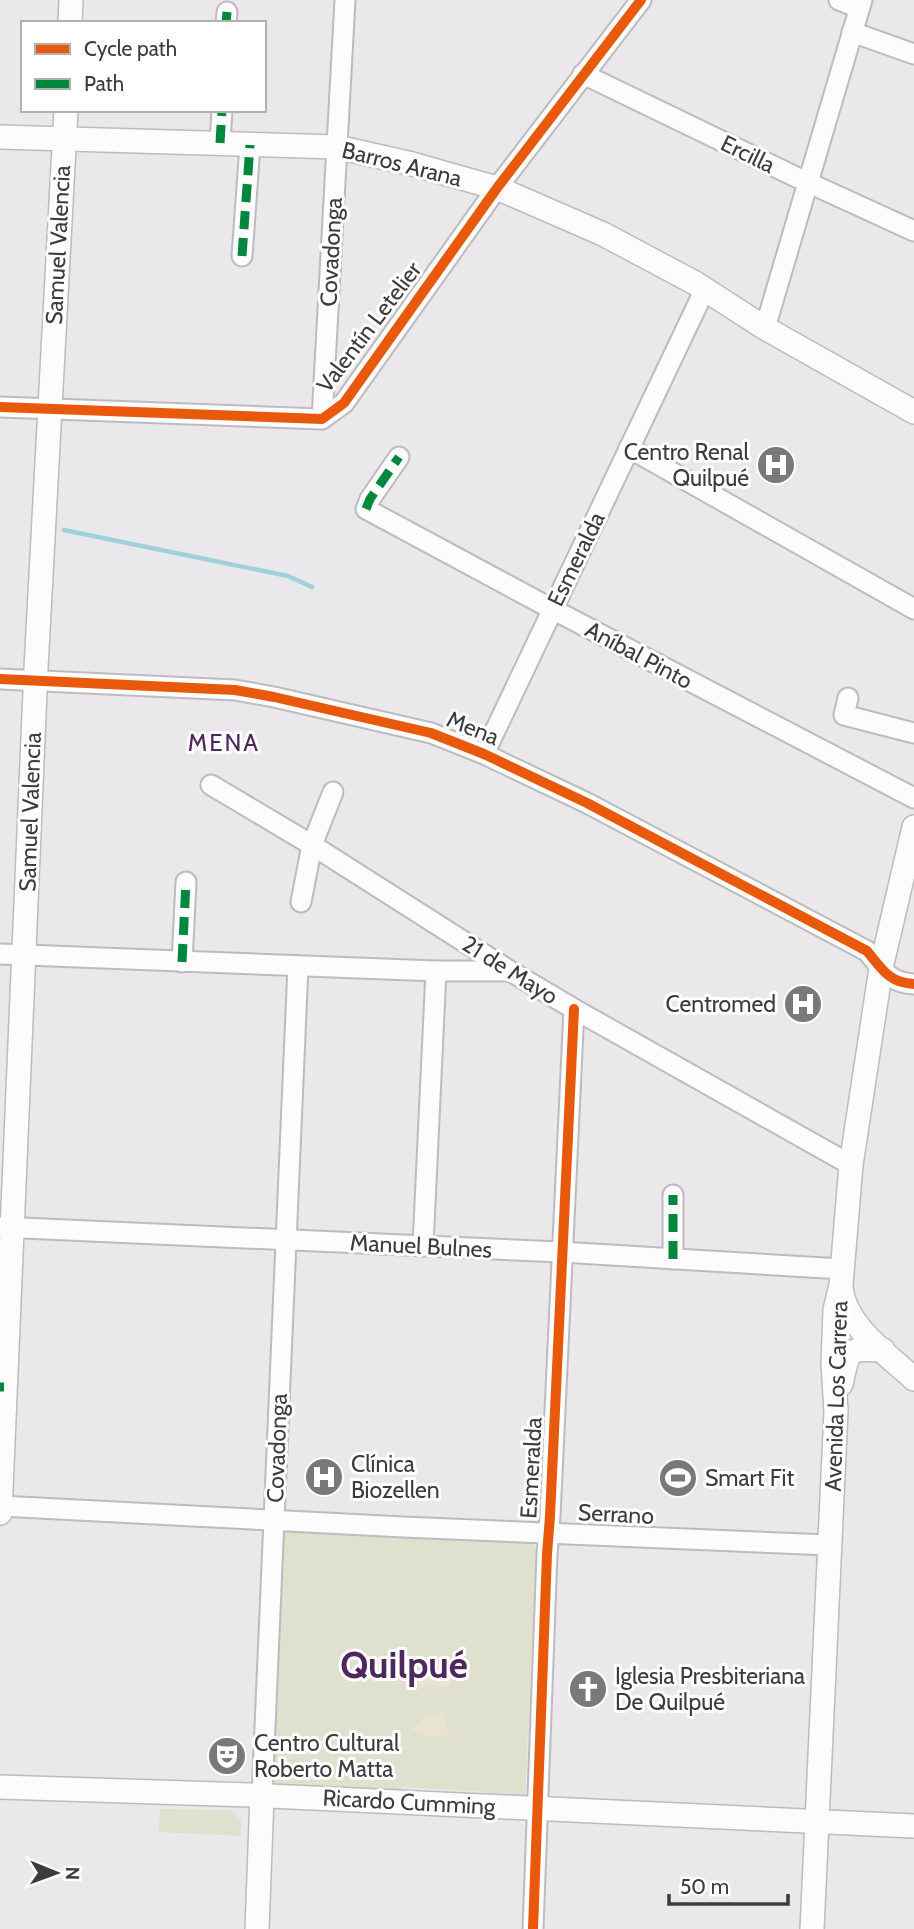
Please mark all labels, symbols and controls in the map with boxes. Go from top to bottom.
legend [21,21,266,112]
text: Cycle path [84,36,177,61]
text: Path [84,71,124,96]
street label: Ercilla [716,129,780,179]
street label: Barros Arana [339,136,465,192]
street label: Samuel Valencia [40,165,76,325]
street label: Covadonga [314,197,348,307]
street label: Valentín Letelier [311,256,428,398]
place label: Centro Renal Quilpué [624,438,750,492]
hospital icon: Centro Renal Quilpué [755,444,797,486]
street label: Esmeralda [541,507,611,611]
street label: Aníbal Pinto [581,615,697,695]
street label: Mena [443,705,503,751]
district label: MENA [188,728,260,757]
street label: Samuel Valencia [13,732,47,892]
street label: 21 de Mayo [457,930,563,1010]
hospital icon: Centromed [782,983,824,1025]
place label: Centromed [666,990,776,1018]
street label: Manuel Bulnes [349,1228,493,1264]
street label: Avenida Los Carrera [819,1300,853,1492]
street label: Covadonga [261,1393,293,1503]
street label: Esmeralda [514,1417,548,1519]
place label: Clínica Biozellen [351,1450,440,1504]
hospital icon: Clínica Biozellen [303,1456,345,1498]
sports icon: Smart Fit [657,1457,699,1499]
place label: Smart Fit [705,1464,794,1492]
street label: Serrano [577,1498,655,1530]
district label: Quilpué [340,1642,468,1687]
place label: Iglesia Presbiteriana De Quilpué [615,1662,805,1716]
church icon: Iglesia Presbiteriana De Quilpué [567,1668,609,1710]
place label: Centro Cultural Roberto Matta [254,1729,400,1783]
theatre icon: Centro Cultural Roberto Matta [206,1735,248,1777]
street label: Ricardo Cumming [322,1783,497,1821]
north arrow [21,1838,91,1908]
scale bar [669,1862,788,1906]
text: N [61,1866,84,1880]
text: 50 m [680,1874,729,1899]

